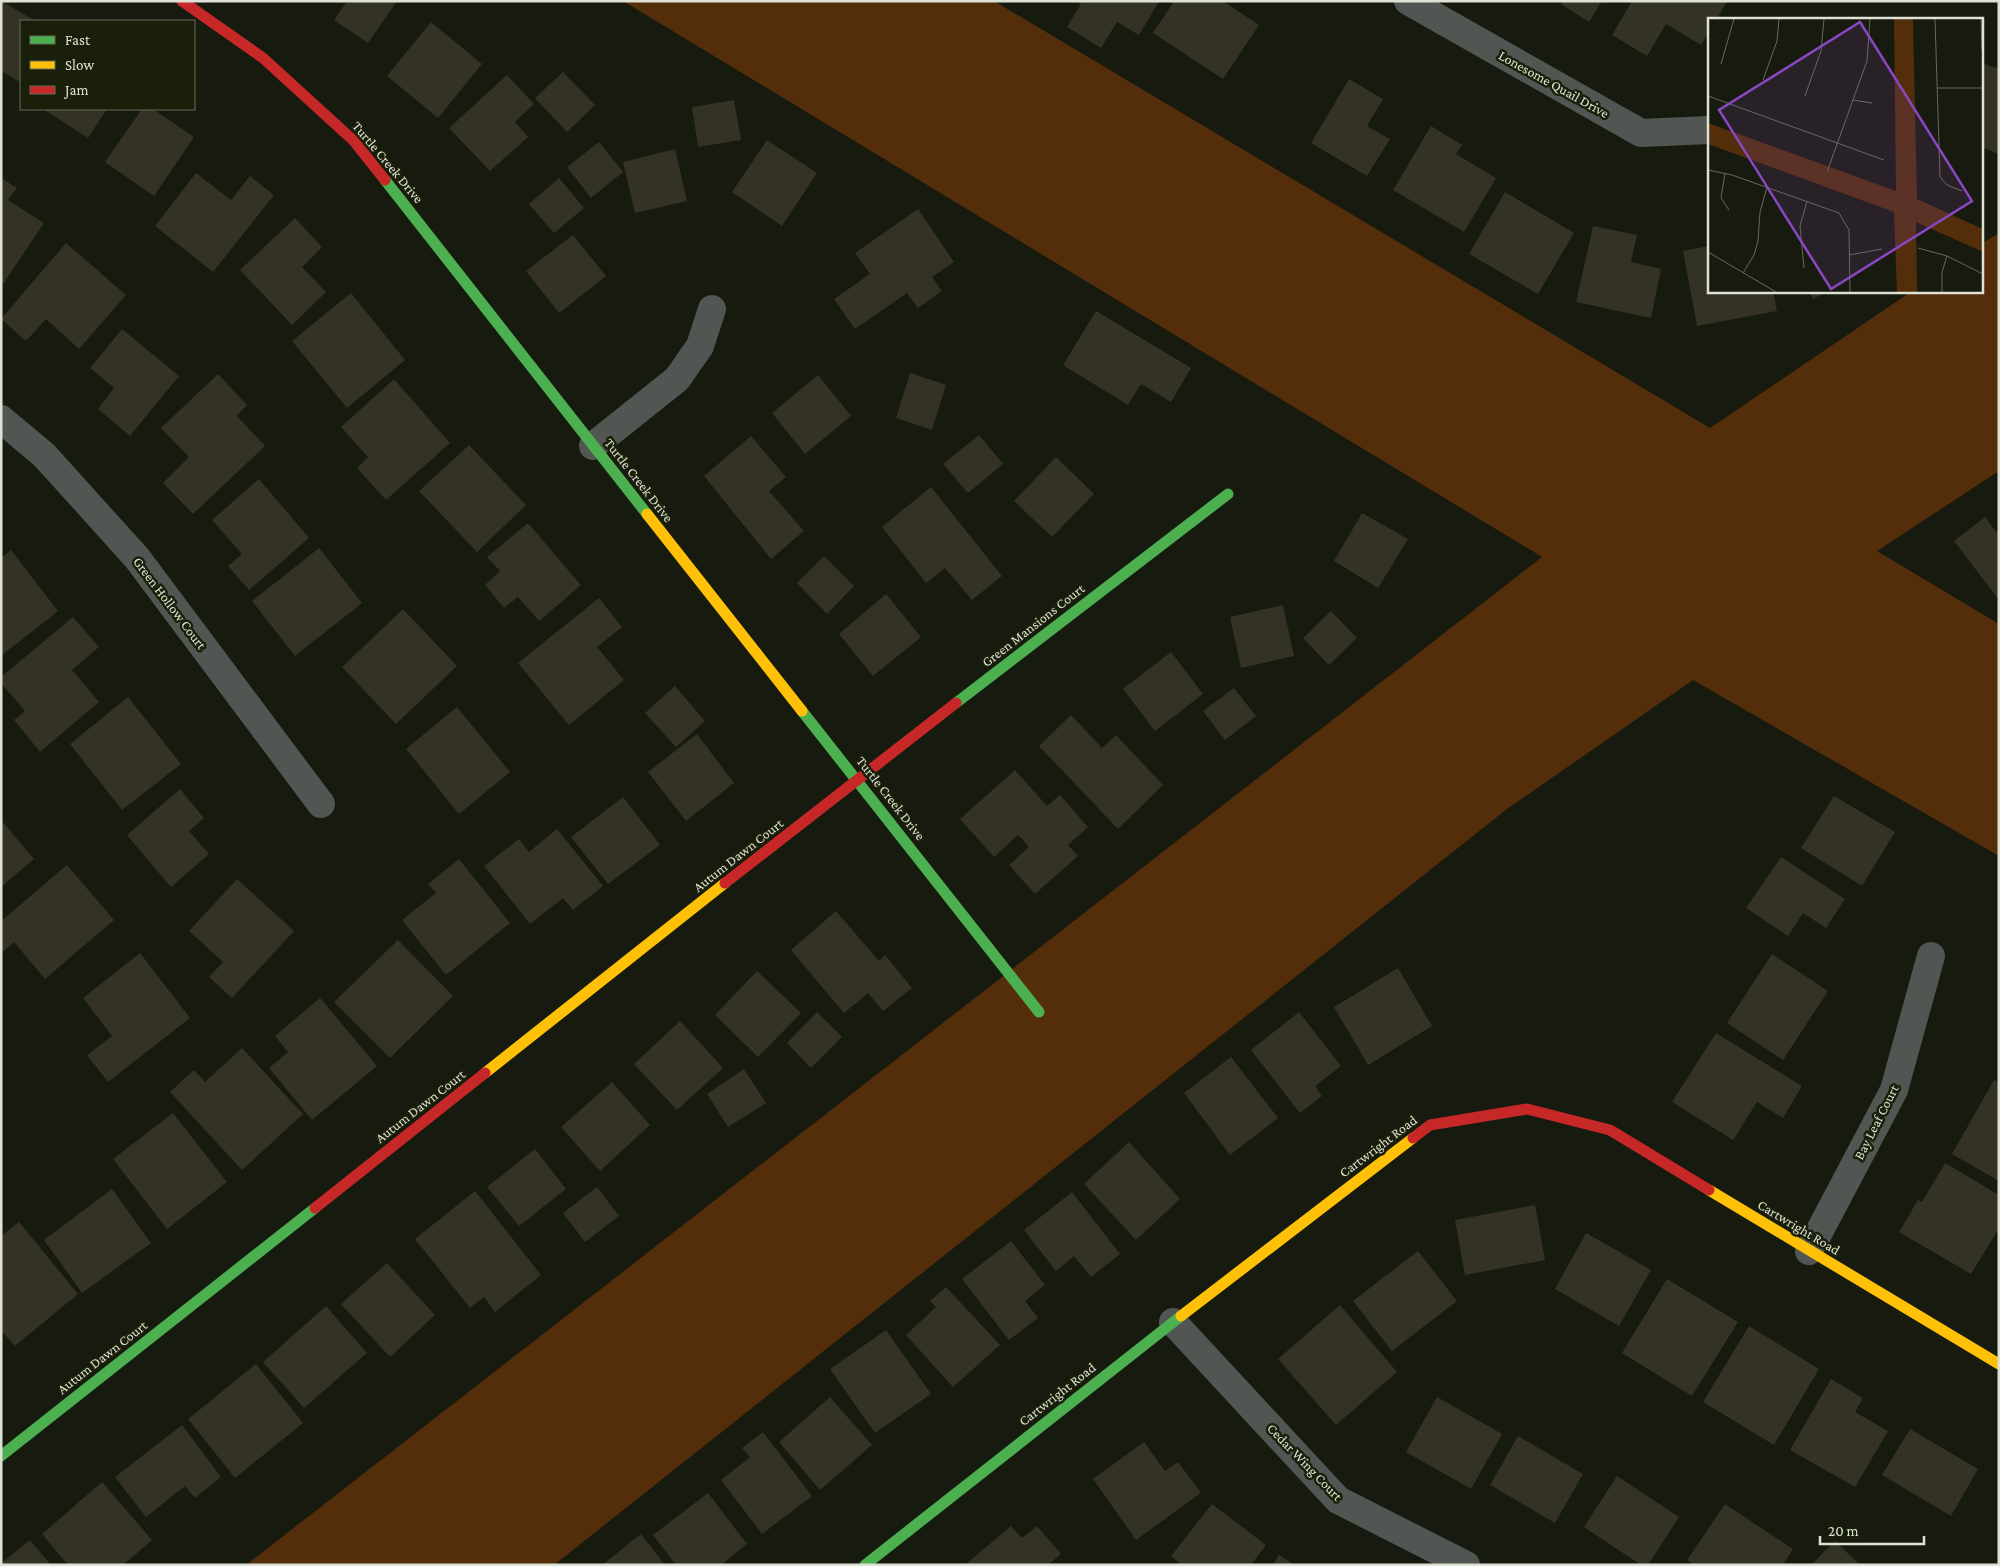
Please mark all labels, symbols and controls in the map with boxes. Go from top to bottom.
inset map [1708,18,1982,292]
legend [20,20,195,110]
text: Fast [65,32,91,48]
street label: Lonesome Quail Drive [1496,47,1612,121]
text: Slow [65,57,95,73]
text: Jam [63,82,88,99]
street label: Turtle Creek Drive [349,118,427,206]
street label: Turtle Creek Drive [601,435,677,525]
street label: Green Hollow Court [130,554,210,653]
street label: Green Mansions Court [979,580,1088,670]
street label: Turtle Creek Drive [853,753,929,843]
street label: Autum Dawn Court [690,815,786,895]
street label: Autum Dawn Court [372,1066,468,1146]
street label: Bay Leaf Court [1850,1082,1902,1162]
street label: Cartwright Road [1336,1111,1420,1180]
street label: Cartwright Road [1755,1196,1844,1258]
street label: Autum Dawn Court [54,1317,150,1397]
street label: Cartwright Road [1015,1359,1099,1429]
street label: Cedar Wing Court [1264,1420,1346,1504]
scale bar [1820,1514,1924,1546]
text: 20 m [1828,1523,1859,1539]

